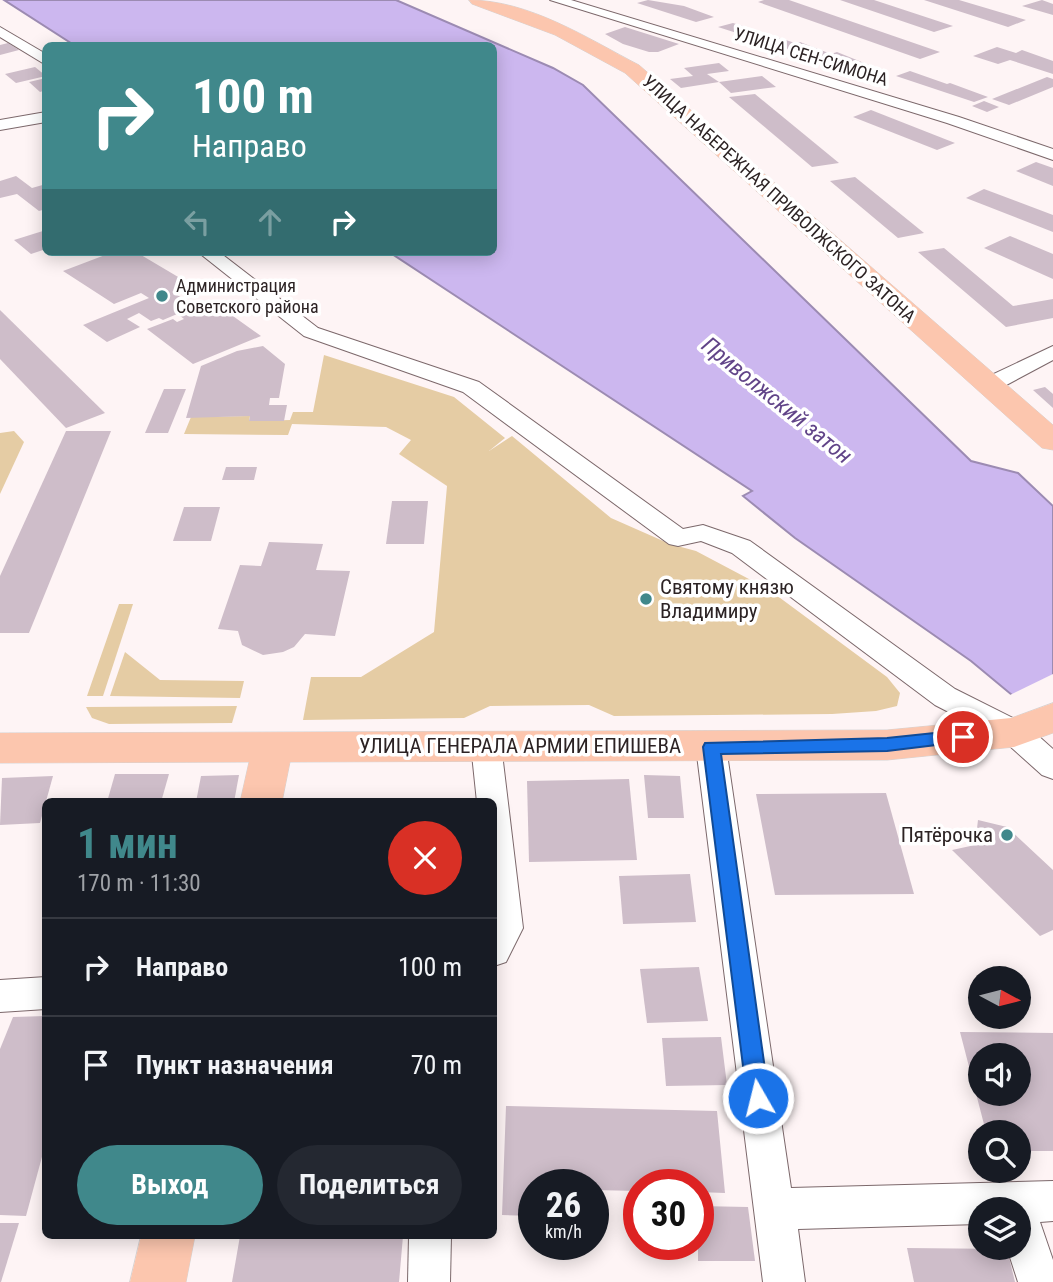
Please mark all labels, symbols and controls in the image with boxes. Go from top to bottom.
street label: УЛИЦА СЕН-СИМОНА [732,23,891,90]
text: 100 m [192,68,314,125]
icon: right [77,70,168,161]
street label: УЛИЦА НАБЕРЕЖНАЯ ПРИВОЛЖСКОГО ЗАТОНА [639,71,920,327]
text: Направо [192,127,307,165]
icon: left [178,203,216,241]
icon: ahead [251,203,289,241]
icon: right [324,203,362,241]
place label: Администрация Советского района [176,275,319,317]
marker: Администрация Советского района [154,288,170,304]
water label: Приволжский затон [696,332,857,469]
place label: Святому князю Владимиру [660,575,794,623]
marker: Святому князю Владимиру [638,591,654,607]
pin [933,707,993,767]
icon: arrive [944,718,982,756]
street label: УЛИЦА ГЕНЕРАЛА АРМИИ ЕПИШЕВА [359,734,681,758]
text: 1 мин [77,819,178,868]
button: close [388,821,462,895]
place label: Пятёрочка [901,823,993,847]
marker: Пятёрочка [999,827,1015,843]
text: 170 m · 11:30 [77,870,201,897]
icon: right [77,948,115,986]
text: Направо [136,952,228,982]
text: 100 m [398,952,462,982]
north arrow [968,966,1031,1029]
map controls [968,966,1031,1260]
button: sound [968,1043,1031,1106]
icon: arrive [77,1046,115,1084]
text: Пункт назначения [136,1050,334,1080]
text: 70 m [411,1050,462,1080]
position arrow [721,1061,795,1135]
button: search [968,1120,1031,1183]
button: Выход [77,1145,263,1225]
button: Поделиться [277,1145,462,1225]
speed limit sign: 30 [623,1169,714,1260]
text: 26 [546,1185,581,1226]
button: layers [968,1197,1031,1260]
text: km/h [545,1221,582,1242]

